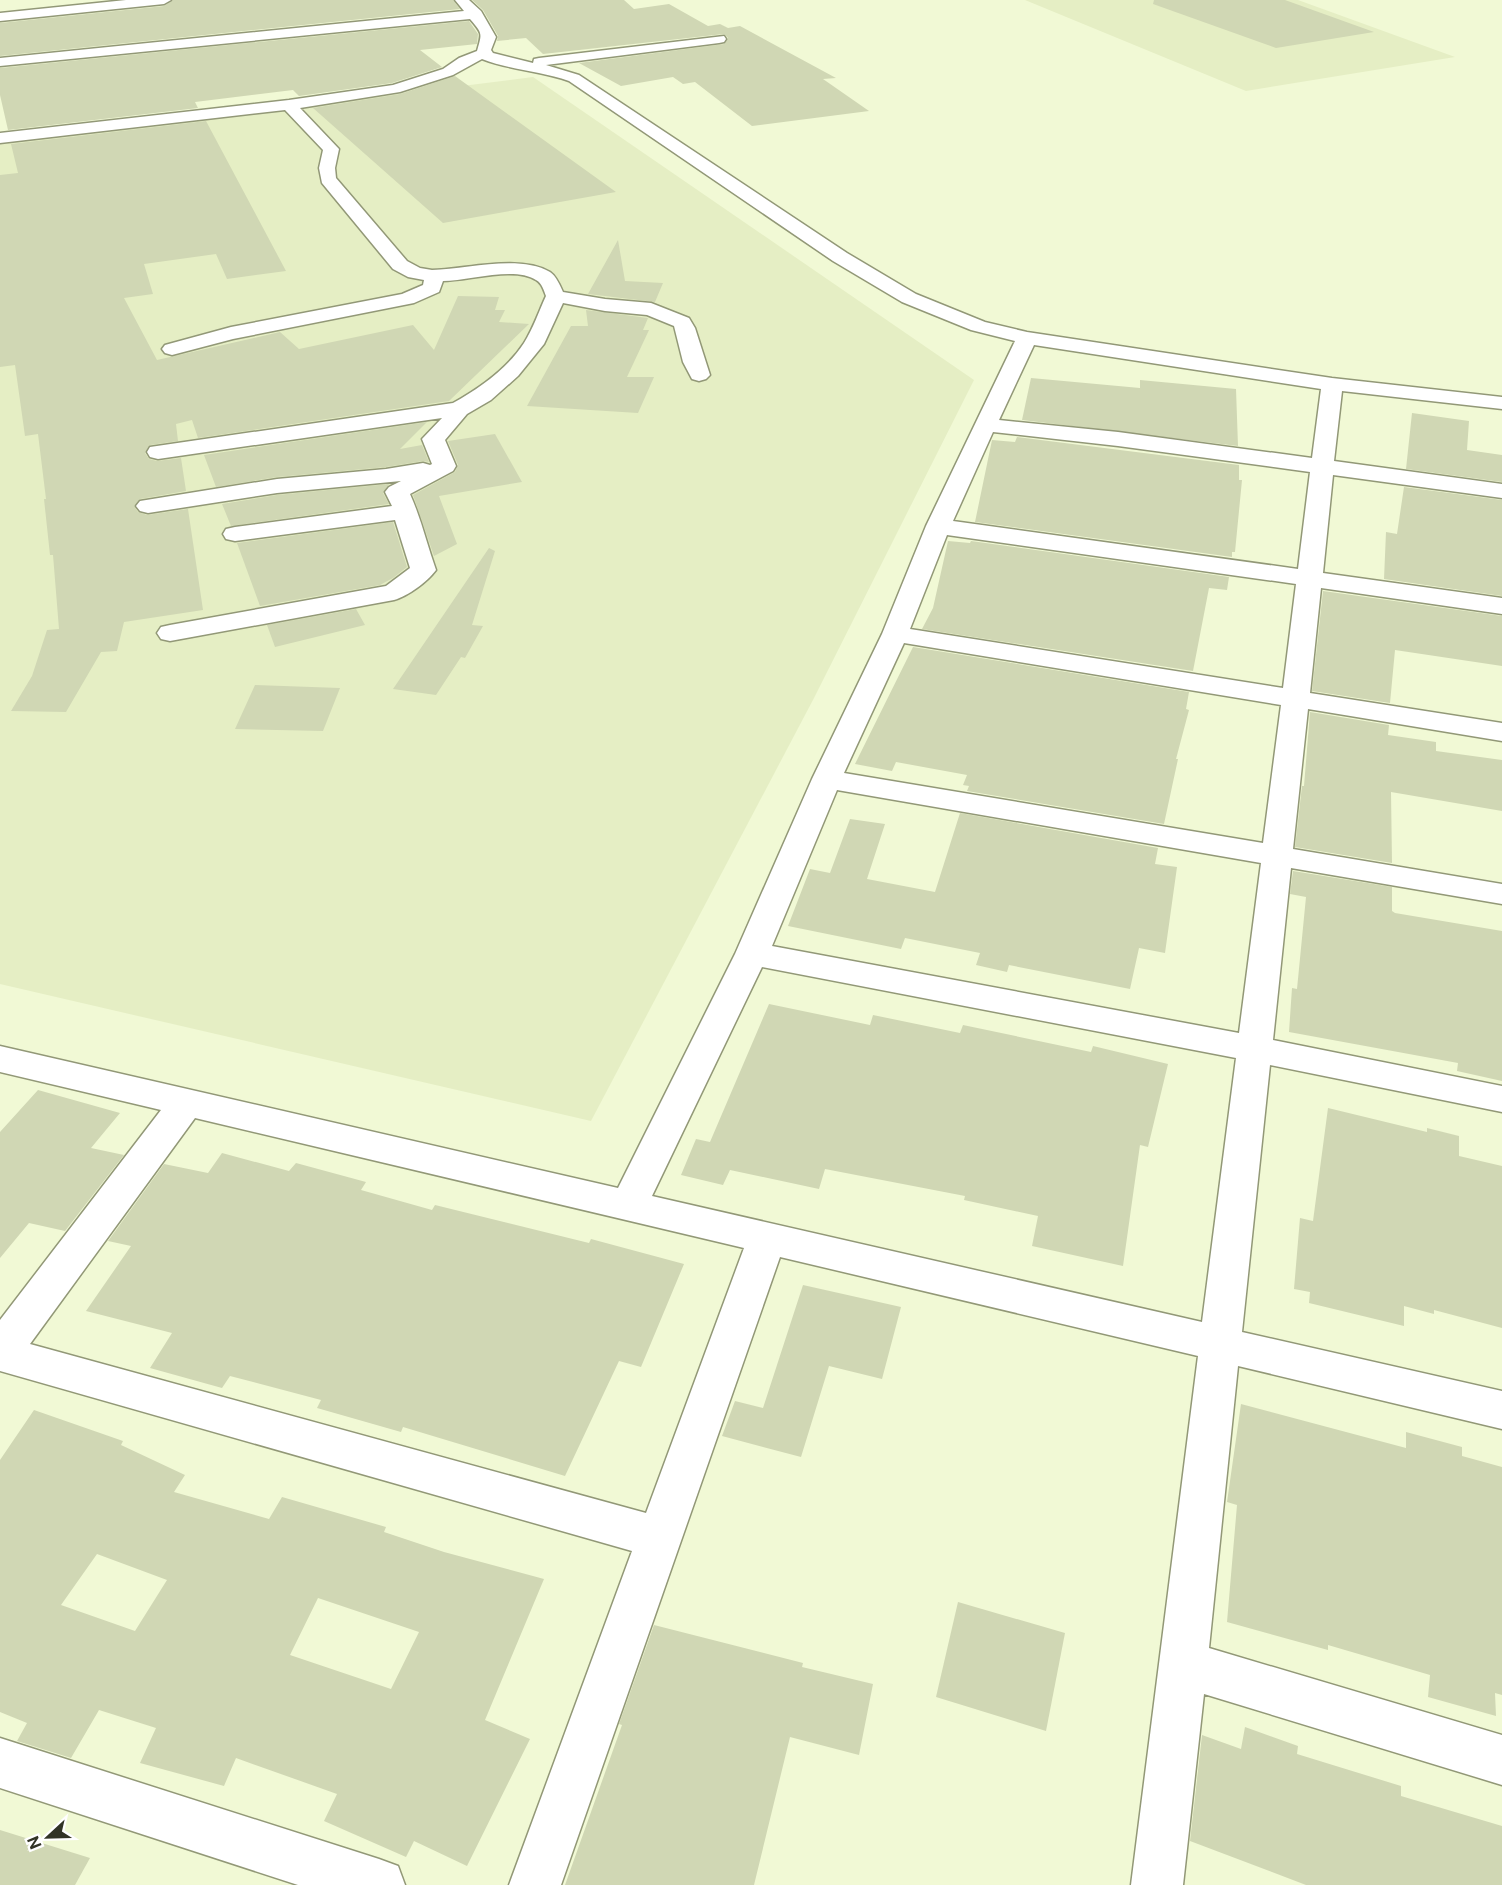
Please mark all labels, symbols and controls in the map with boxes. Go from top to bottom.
north arrow [18,1807,78,1867]
text: N [23,1833,46,1852]

